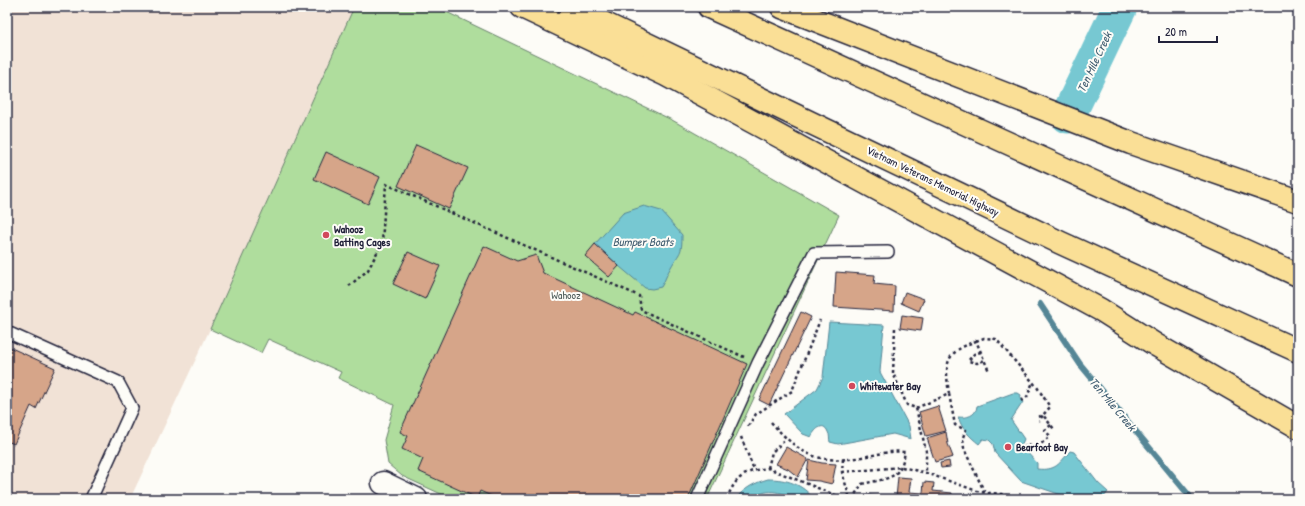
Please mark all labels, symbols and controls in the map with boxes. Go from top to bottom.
scale bar [1159,18,1217,44]
text: 20 m [1165,23,1187,40]
water label: Ten Mile Creek [1073,28,1116,95]
street label: Vietnam Veterans Memorial Highway [864,143,1002,219]
place label: Wahooz Batting Cages [334,222,391,250]
marker: Wahooz Batting Cages [321,230,331,240]
water label: Bumper Boats [613,233,675,250]
park label: Wahooz [551,288,581,302]
water label: Ten Mile Creek [1086,374,1141,435]
place label: Whitewater Bay [860,379,921,394]
marker: Whitewater Bay [847,381,857,391]
place label: Bearfoot Bay [1016,440,1069,455]
marker: Bearfoot Bay [1003,442,1013,452]

